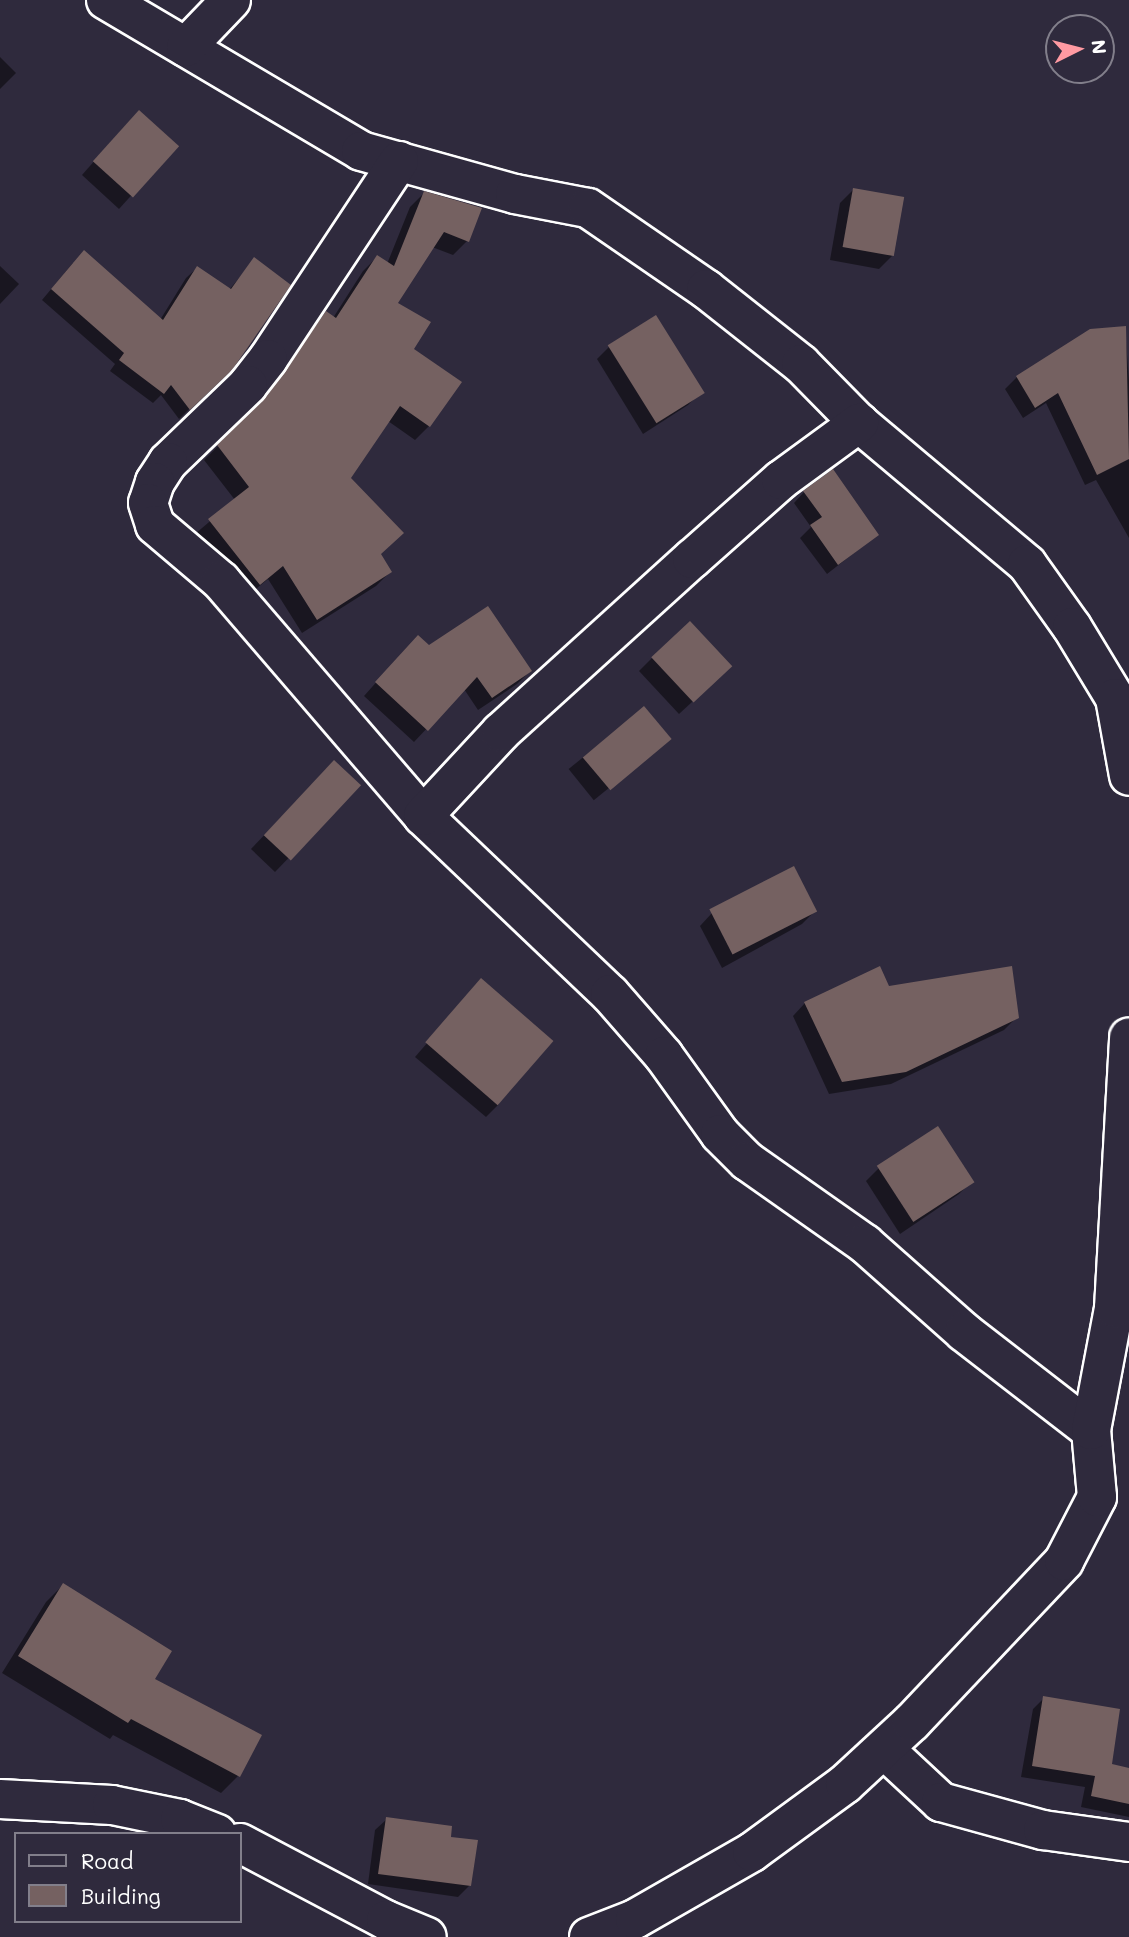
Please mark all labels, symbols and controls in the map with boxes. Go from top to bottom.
north arrow [1045,14,1115,84]
text: N [1086,38,1113,55]
legend [14,1832,242,1923]
text: Road [81,1847,133,1874]
text: Building [81,1882,161,1909]

